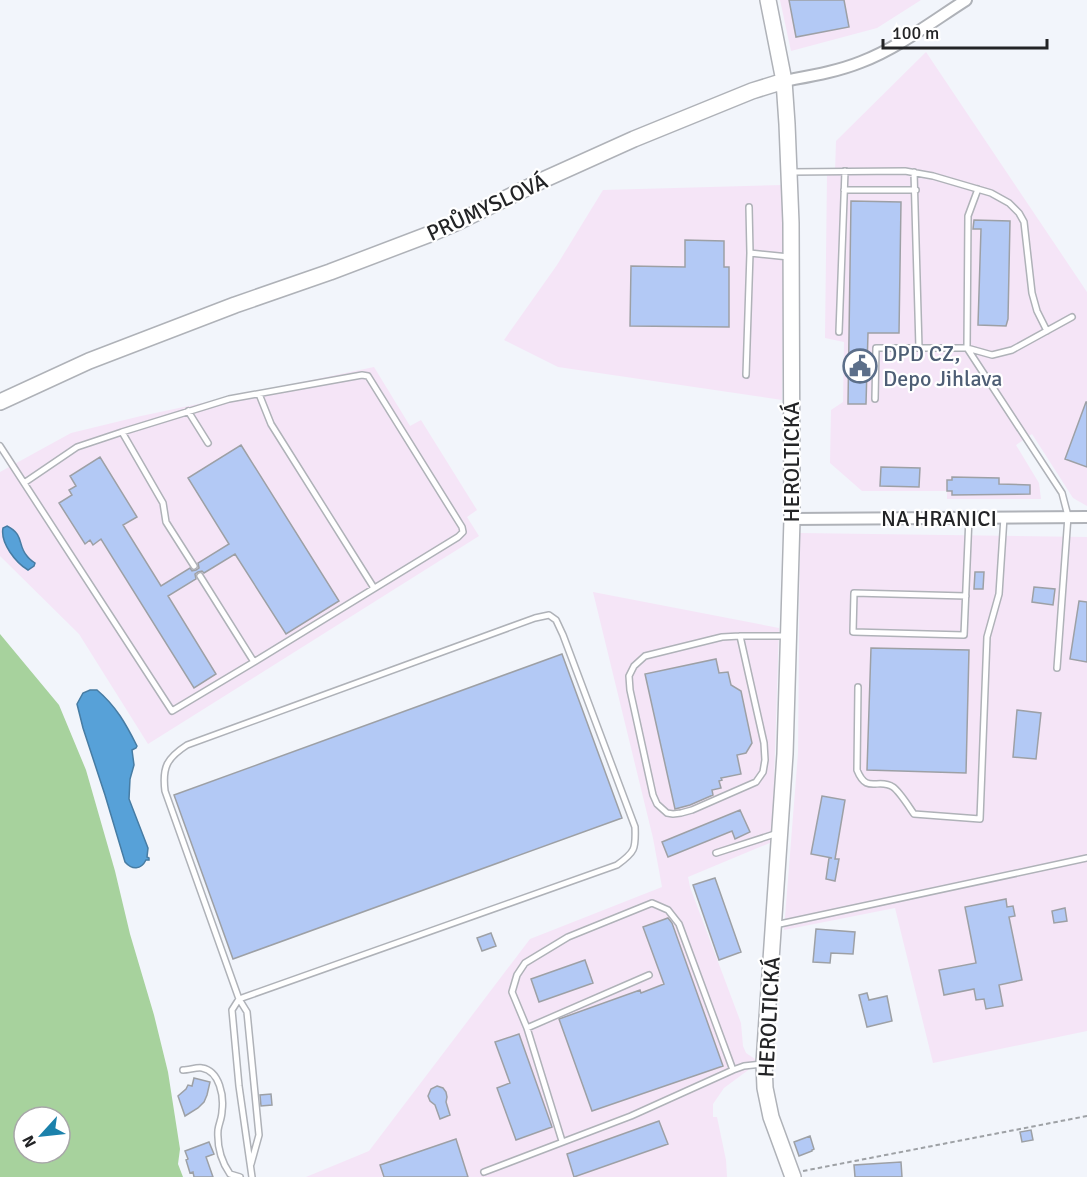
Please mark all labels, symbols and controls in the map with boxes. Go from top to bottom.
scale bar [883,12,1046,50]
text: 100 m [892,22,939,44]
street label: PRŮMYSLOVÁ [422,167,552,247]
place label: DPD CZ, Depo Jihlava [883,340,1002,392]
public building icon: DPD CZ, Depo Jihlava [842,348,878,384]
street label: HEROLTICKÁ [778,401,805,522]
street label: NA HRANICI [881,505,997,532]
street label: HEROLTICKÁ [752,955,786,1078]
north arrow [12,1105,72,1165]
text: N [18,1132,41,1151]

